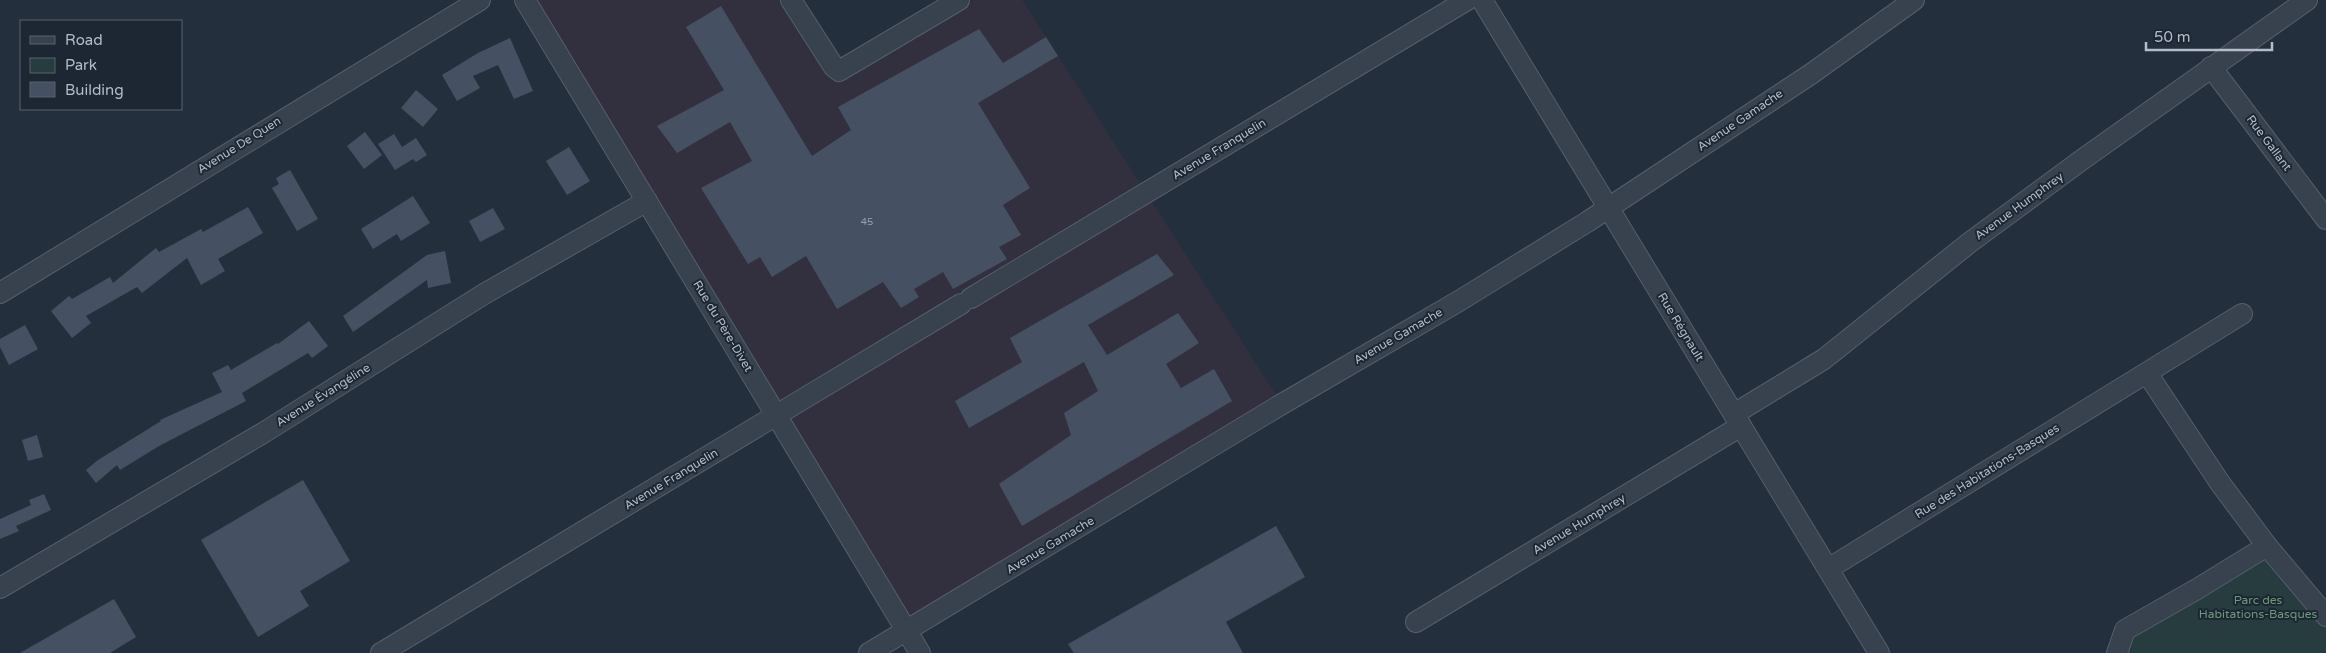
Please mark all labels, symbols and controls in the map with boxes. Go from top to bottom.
legend [20,20,182,110]
scale bar [2146,20,2272,52]
text: 50 m [2154,28,2191,46]
text: Road [65,31,103,49]
text: Park [65,56,97,74]
text: Building [65,81,124,99]
street label: Avenue Gamache [1695,86,1786,154]
street label: Rue Gallant [2244,112,2295,174]
street label: Avenue De Quen [195,114,283,176]
street label: Avenue Franquelin [1170,116,1268,182]
street label: Avenue Humphrey [1972,169,2066,243]
house number: 45 [861,216,873,228]
street label: Rue du Père-Divet [690,278,756,375]
street label: Rue Régnault [1655,290,1707,364]
street label: Avenue Gamache [1351,305,1445,367]
street label: Avenue Évangéline [273,360,373,430]
street label: Rue des Habitations-Basques [1912,421,2062,521]
street label: Avenue Franquelin [622,446,720,512]
street label: Avenue Humphrey [1530,490,1628,557]
street label: Avenue Gamache [1003,513,1097,577]
park label: Parc des Habitations-Basques [2199,593,2318,621]

